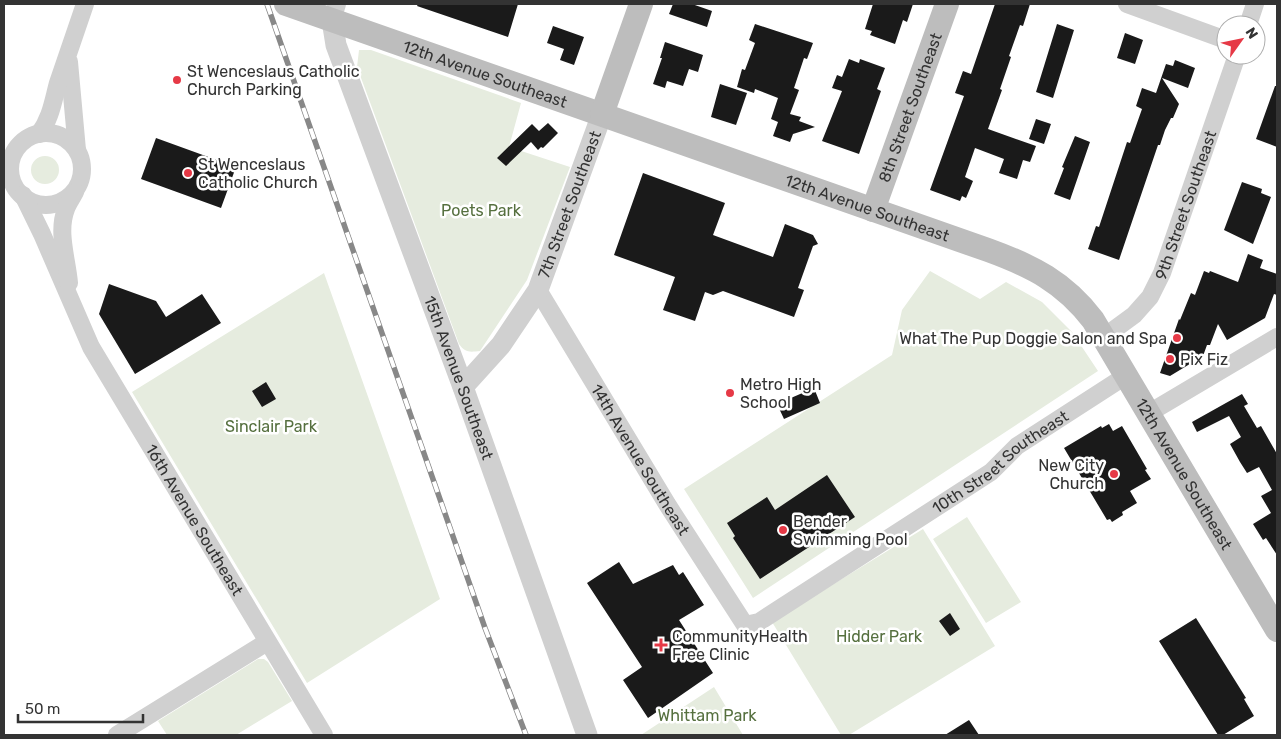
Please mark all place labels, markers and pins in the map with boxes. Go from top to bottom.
place label: St Wenceslaus Catholic Church Parking [187,62,360,99]
marker: St Wenceslaus Catholic Church Parking [171,74,183,86]
place label: St Wenceslaus Catholic Church [198,155,318,192]
marker: St Wenceslaus Catholic Church [182,167,194,179]
place label: What The Pup Doggie Salon and Spa [899,329,1167,348]
marker: What The Pup Doggie Salon and Spa [1171,332,1183,344]
place label: Pix Fiz [1180,350,1228,369]
marker: Pix Fiz [1164,353,1176,365]
place label: Metro High School [740,375,822,412]
marker: Metro High School [724,387,736,399]
place label: New City Church [1038,456,1104,493]
marker: New City Church [1108,468,1120,480]
place label: Bender Swimming Pool [793,512,908,549]
marker: Bender Swimming Pool [777,524,789,536]
place label: CommunityHealth Free Clinic [672,627,808,664]
marker: CommunityHealth Free Clinic [654,638,668,652]

